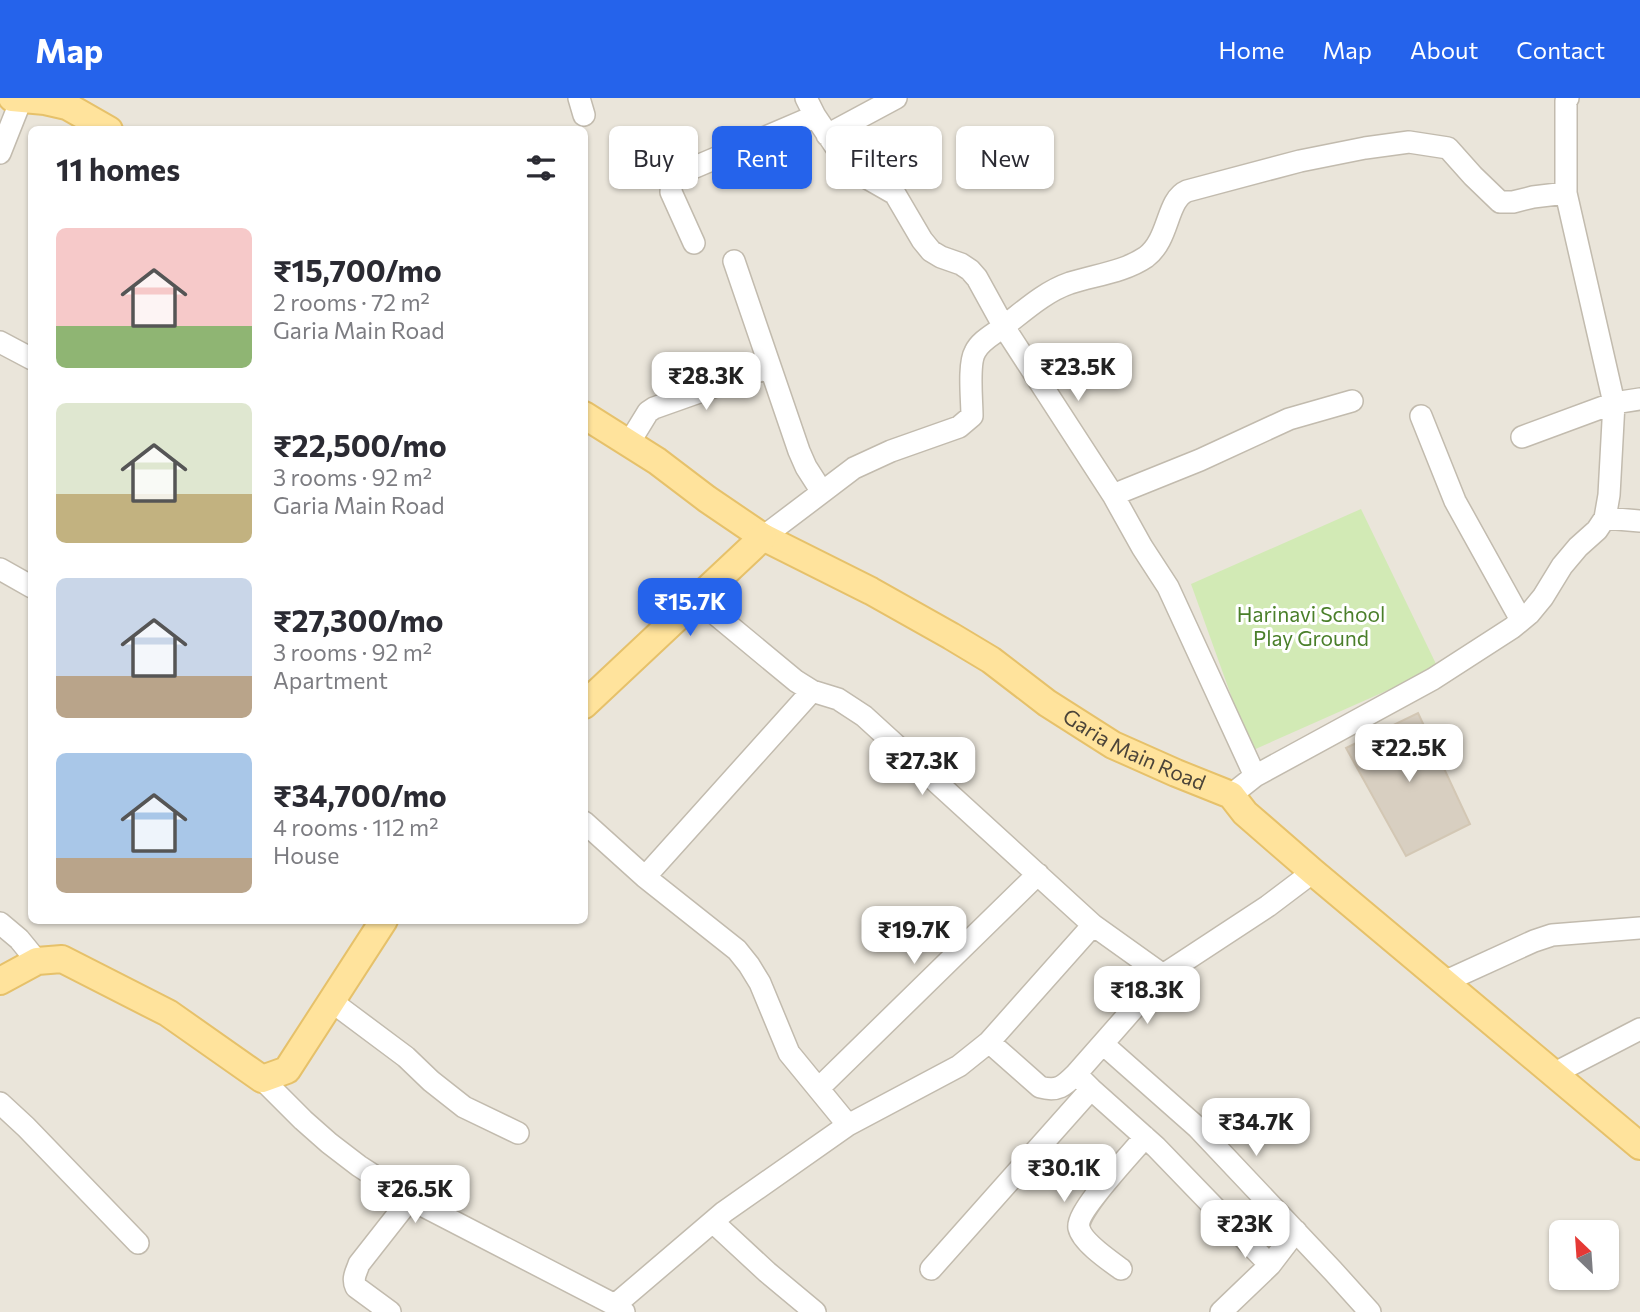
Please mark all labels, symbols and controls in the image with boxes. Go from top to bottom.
text: Map [35,29,103,70]
text: Home [1219,35,1285,64]
text: Map [1323,35,1372,64]
text: About [1410,35,1478,64]
text: Contact [1516,35,1605,64]
chip: Buy [609,126,698,189]
chip: Rent [712,126,812,189]
chip: Filters [826,126,942,189]
chip: New [956,126,1054,189]
icon: filters [522,149,560,187]
text: 11 homes [56,150,180,187]
text: ₹15,700/mo [273,251,442,288]
icon: home [112,256,196,340]
text: 2 rooms · 72 m² [273,288,430,316]
text: Garia Main Road [273,316,444,344]
pin: ₹23.5K [1021,344,1135,403]
pin: ₹28.3K [649,352,763,412]
text: ₹23.5K [1040,352,1116,380]
text: ₹28.3K [668,361,744,389]
text: ₹22,500/mo [273,426,447,463]
icon: home [112,431,196,515]
text: 3 rooms · 92 m² [273,463,432,491]
text: Garia Main Road [273,491,444,519]
pin: ₹15.7K [633,578,747,638]
text: ₹15.7K [654,587,726,615]
text: ₹27,300/mo [273,601,444,638]
park label: Harinavi School Play Ground [1237,601,1385,650]
icon: home [112,606,196,690]
text: 3 rooms · 92 m² [273,638,432,666]
text: Apartment [273,666,388,694]
street label: Garia Main Road [1059,703,1210,795]
pin: ₹22.5K [1352,724,1466,784]
text: ₹22.5K [1371,733,1447,761]
pin: ₹27.3K [865,738,979,797]
text: ₹27.3K [885,746,959,774]
text: ₹34,700/mo [273,776,447,813]
icon: home [112,781,196,865]
text: 4 rooms · 112 m² [273,813,438,841]
text: House [273,841,339,869]
pin: ₹19.7K [857,906,971,966]
text: ₹19.7K [877,915,951,943]
pin: ₹18.3K [1090,967,1204,1026]
text: ₹18.3K [1110,975,1184,1003]
pin: ₹34.7K [1199,1098,1313,1158]
text: ₹34.7K [1218,1107,1294,1135]
pin: ₹30.1K [1007,1144,1121,1204]
text: ₹30.1K [1027,1153,1101,1181]
pin: ₹26.5K [358,1166,472,1225]
text: ₹26.5K [377,1174,453,1202]
pin: ₹23K [1204,1200,1286,1260]
text: ₹23K [1217,1209,1273,1237]
north arrow [1549,1220,1619,1290]
map controls [1549,1220,1619,1290]

